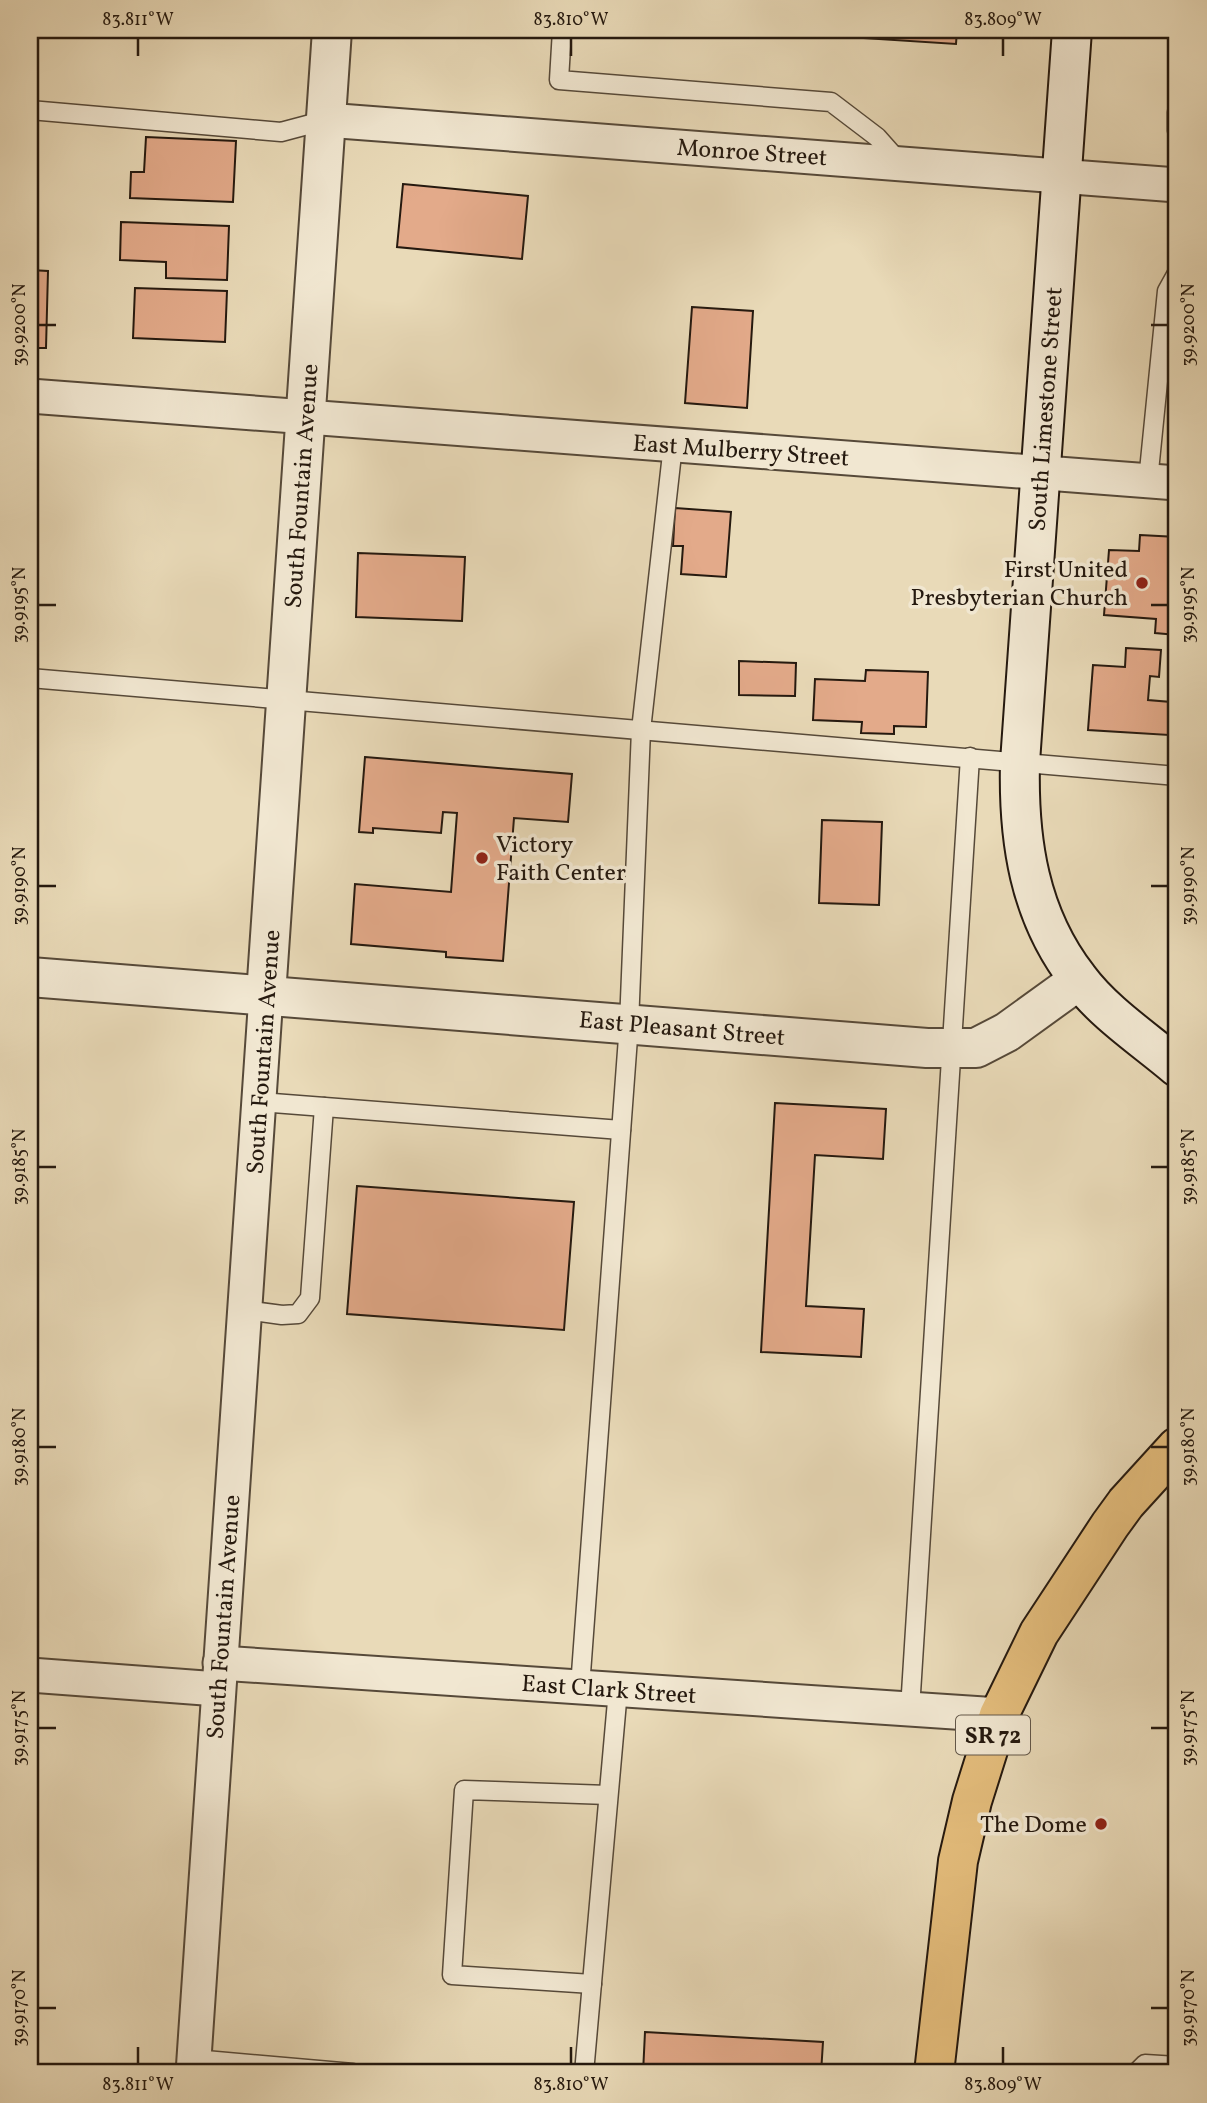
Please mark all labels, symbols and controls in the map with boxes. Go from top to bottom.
text: 83.811°W [102,8,174,33]
text: 83.810°W [534,8,608,33]
text: 83.809°W [964,8,1042,33]
street label: Monroe Street [675,132,828,176]
text: 39.9200°N [8,283,33,367]
text: 39.9200°N [1177,283,1202,367]
street label: South Limestone Street [1021,286,1072,533]
street label: South Fountain Avenue [277,363,329,610]
street label: East Mulberry Street [631,427,850,477]
place label: First United Presbyterian Church [911,554,1128,616]
text: 39.9195°N [8,567,33,643]
text: 39.9195°N [1177,567,1202,643]
marker: First United Presbyterian Church [1134,575,1150,591]
place label: Victory Faith Center [496,829,626,891]
text: 39.9190°N [8,846,33,926]
text: 39.9190°N [1177,846,1202,926]
marker: Victory Faith Center [474,850,490,866]
street label: South Fountain Avenue [239,929,291,1176]
street label: East Pleasant Street [577,1004,786,1056]
text: 39.9185°N [8,1129,33,1205]
text: 39.9185°N [1177,1129,1202,1205]
text: 39.9180°N [8,1408,33,1486]
text: 39.9180°N [1177,1408,1202,1486]
street label: South Fountain Avenue [199,1494,251,1741]
street label: East Clark Street [520,1668,698,1714]
text: 39.9175°N [8,1690,33,1766]
text: 39.9175°N [1177,1690,1202,1766]
road number: SR 72 [956,1716,1030,1754]
place label: The Dome [980,1809,1087,1843]
marker: The Dome [1093,1816,1109,1832]
text: 39.9170°N [8,1969,33,2047]
text: 39.9170°N [1177,1969,1202,2047]
text: 83.811°W [102,2073,174,2098]
text: 83.810°W [534,2073,608,2098]
text: 83.809°W [964,2073,1042,2098]

